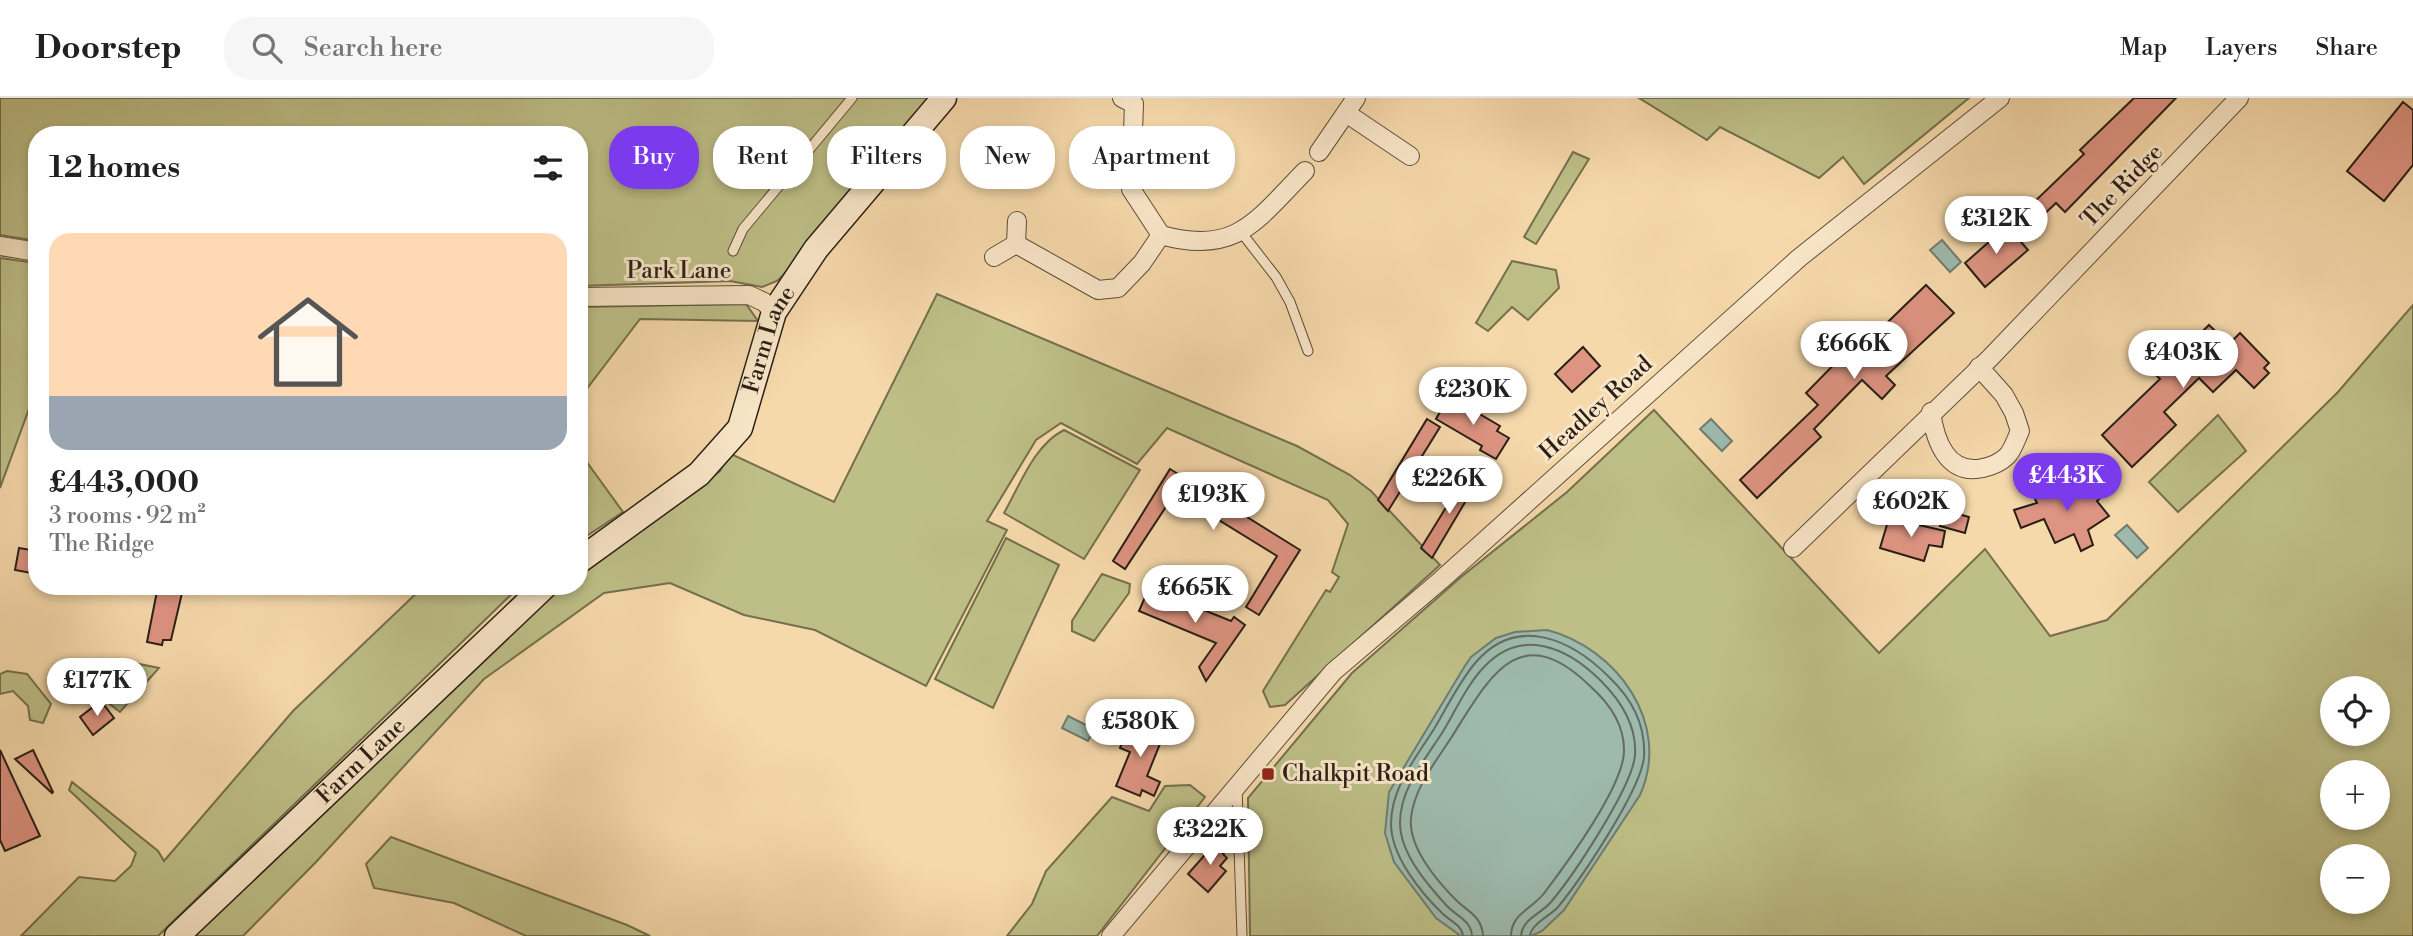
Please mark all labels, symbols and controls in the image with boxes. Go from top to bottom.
search box [224,17,714,80]
text: Doorstep [35,28,182,69]
icon: search [248,29,286,67]
text: Search here [304,32,443,64]
text: Map [2120,33,2167,63]
text: Layers [2205,33,2277,63]
text: Share [2315,33,2378,63]
chip: Buy [609,126,699,189]
chip: Rent [713,126,813,189]
chip: Filters [827,126,946,189]
chip: New [960,126,1055,189]
chip: Apartment [1069,126,1235,189]
street label: The Ridge [2075,138,2169,234]
text: 12 homes [49,149,180,187]
icon: filters [529,149,567,187]
pin: £312K [1947,197,2045,256]
text: £312K [1961,205,2031,233]
street label: Park Lane [627,257,731,285]
icon: home [245,279,371,405]
street label: Farm Lane [737,280,802,397]
pin: £666K [1805,322,1903,381]
text: £666K [1817,330,1891,358]
pin: £403K [2134,330,2232,390]
text: £403K [2144,339,2222,367]
street label: Headley Road [1534,350,1658,466]
pin: £230K [1424,368,1522,427]
text: £230K [1435,376,1511,404]
pin: £443K [2018,454,2116,513]
pin: £226K [1400,456,1498,516]
text: £443K [2029,462,2105,490]
text: £443,000 [49,464,199,502]
text: £226K [1412,465,1486,493]
pin: £193K [1164,472,1262,532]
pin: £602K [1862,480,1960,539]
text: £193K [1178,481,1248,509]
text: £602K [1873,488,1949,516]
text: 3 rooms · 92 m² [49,502,205,530]
text: The Ridge [49,530,155,558]
pin: £665K [1146,566,1244,625]
text: £665K [1158,574,1232,602]
pin: £177K [48,658,146,718]
text: £177K [63,667,131,695]
map controls [2320,676,2390,914]
button: locate [2320,676,2390,746]
pin: £580K [1091,700,1189,759]
text: £580K [1101,708,1179,736]
street label: Farm Lane [311,712,412,810]
place label: Chalkpit Road [1282,760,1429,788]
button: + [2320,760,2390,830]
marker: Chalkpit Road [1260,766,1276,782]
pin: £322K [1161,808,1259,867]
text: £322K [1173,816,1247,844]
button: − [2320,844,2390,914]

